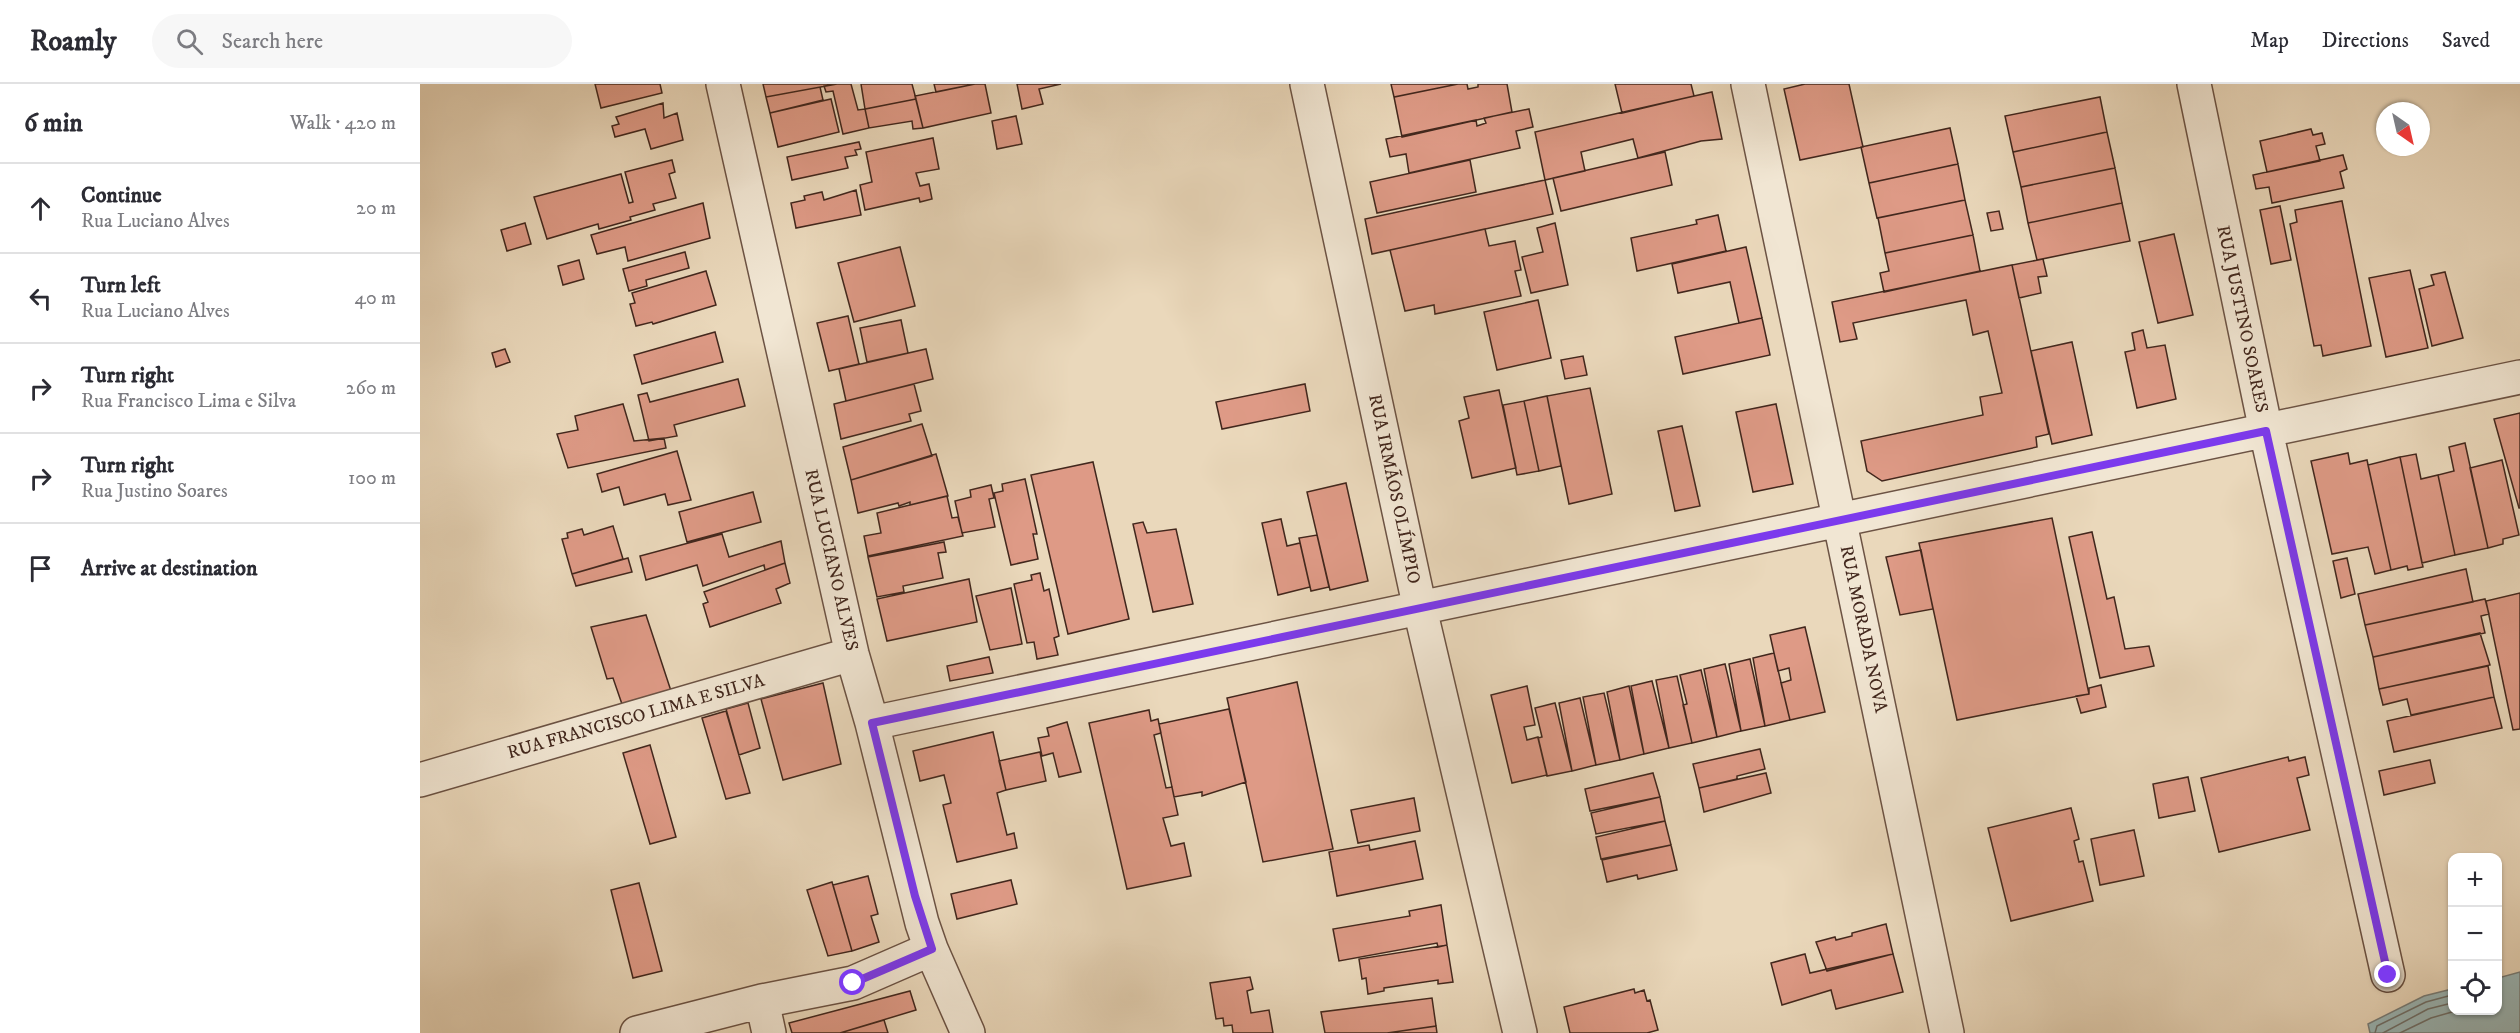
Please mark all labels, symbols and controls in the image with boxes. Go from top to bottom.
search box [152,14,572,68]
text: Roamly [30,24,116,59]
icon: search [173,25,206,58]
text: Search here [221,28,323,55]
text: Map [2250,28,2289,54]
text: Directions [2322,28,2409,54]
text: Saved [2442,28,2490,54]
north arrow [2376,102,2430,156]
text: 6 min [24,107,83,140]
text: Walk · 420 m [290,111,396,136]
text: Continue [81,182,162,209]
icon: ahead [24,192,57,225]
text: 20 m [356,196,396,221]
text: Rua Luciano Alves [81,209,230,234]
street label: RUA JUSTINO SOARES [2211,223,2273,415]
text: Turn left [81,272,161,299]
icon: left [24,282,57,315]
text: 40 m [354,286,396,311]
text: Rua Luciano Alves [81,299,230,324]
text: Turn right [81,362,174,389]
icon: right [24,372,57,405]
text: 260 m [346,376,396,401]
text: Rua Francisco Lima e Silva [81,389,296,414]
street label: RUA IRMÃOS OLÍMPIO [1363,392,1426,586]
text: Turn right [81,452,174,479]
icon: right [24,462,57,495]
text: 100 m [348,466,396,491]
street label: RUA LUCIANO ALVES [799,467,863,653]
text: Rua Justino Soares [81,479,228,504]
street label: RUA MORADA NOVA [1835,543,1892,715]
icon: arrive [24,552,57,585]
text: Arrive at destination [81,555,258,582]
street label: RUA FRANCISCO LIMA E SILVA [505,670,768,764]
map controls [2448,853,2502,1015]
button: + [2448,853,2502,907]
button: − [2448,907,2502,961]
route end [2374,961,2400,987]
button: locate [2448,961,2502,1015]
route start [839,969,865,995]

